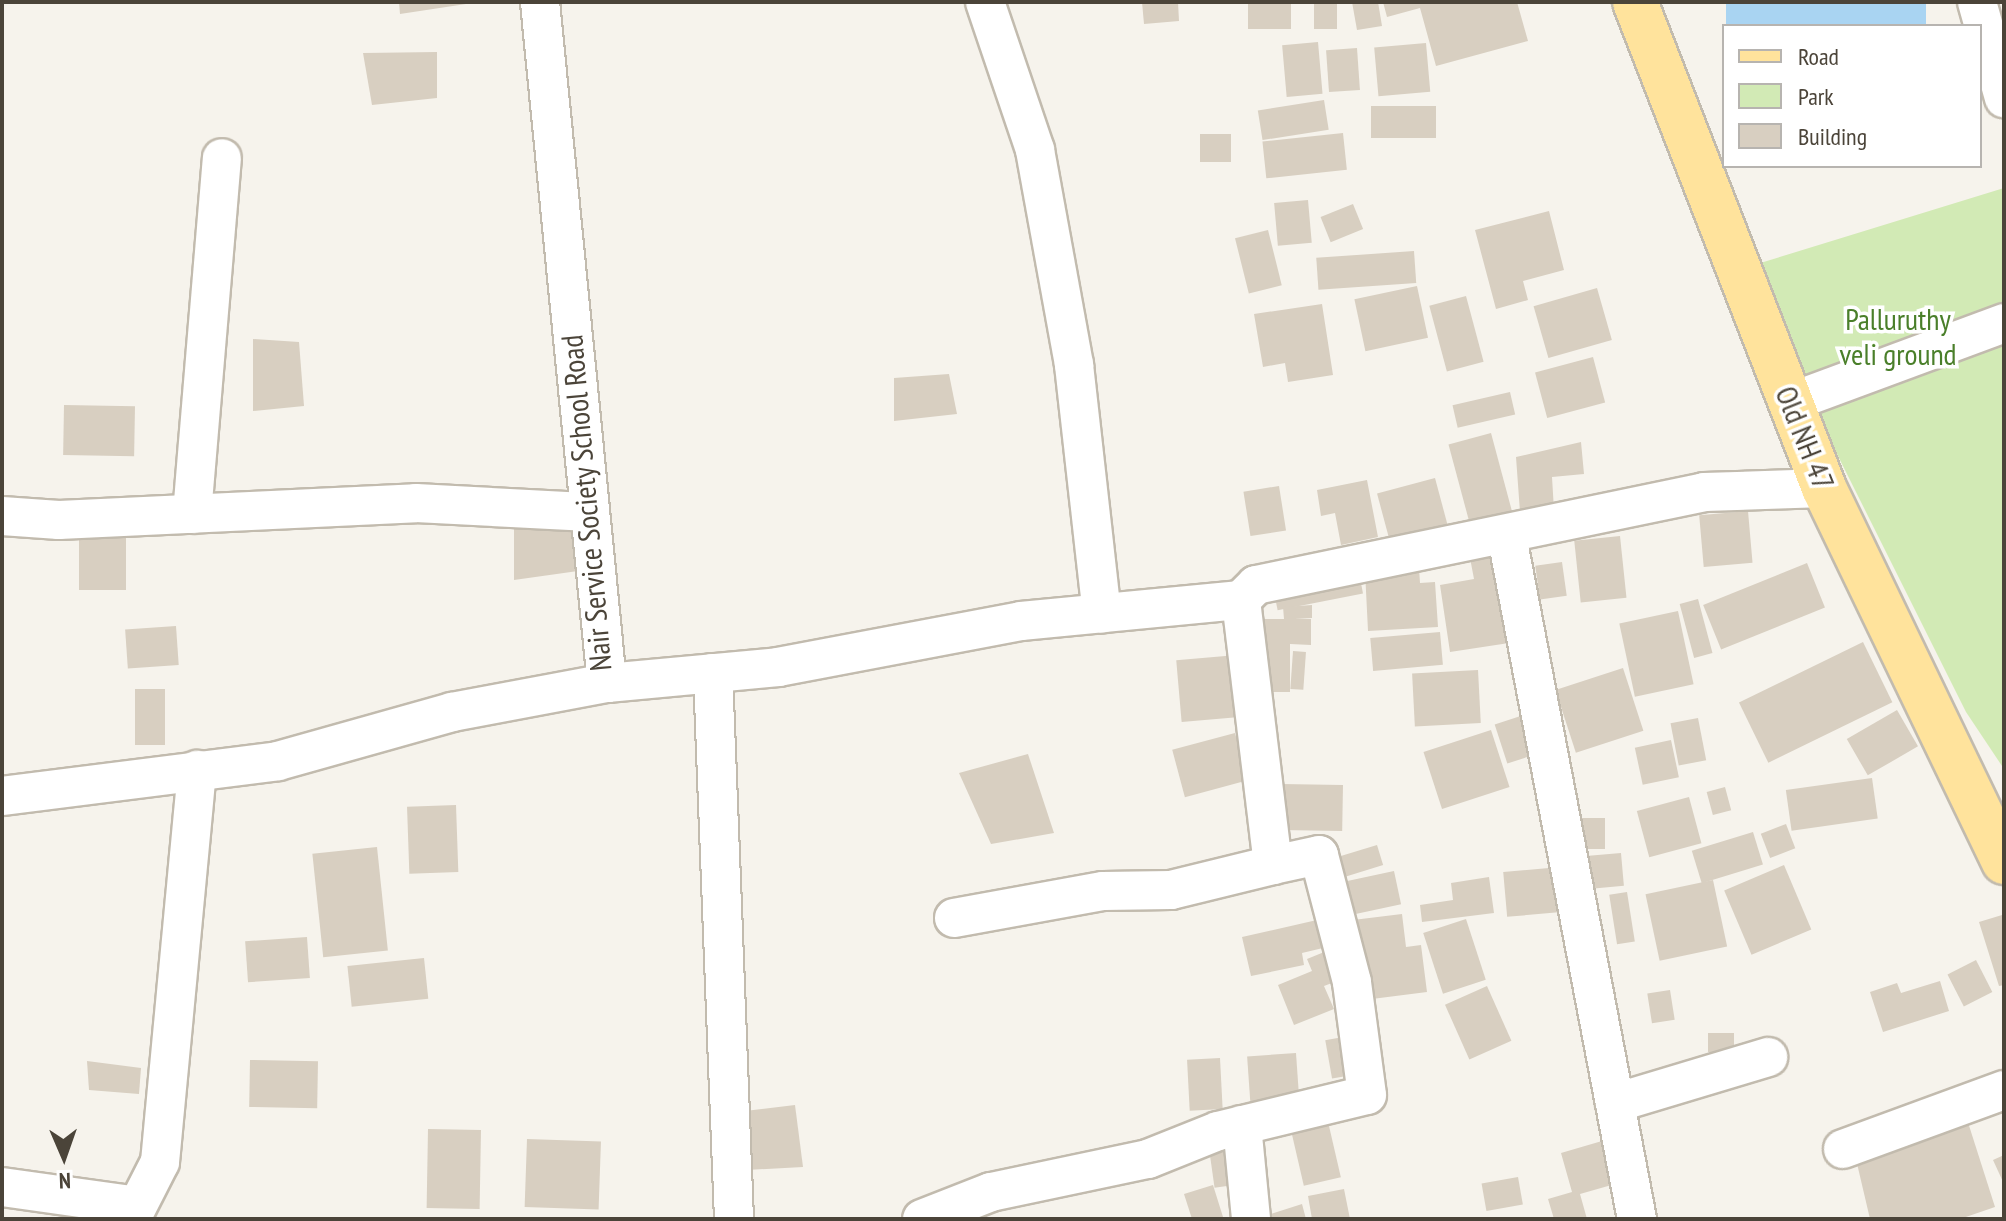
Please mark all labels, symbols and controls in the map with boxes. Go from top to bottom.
legend [1722,24,1982,168]
text: Road [1798,41,1839,72]
text: Park [1798,81,1834,112]
text: Building [1798,121,1867,152]
park label: Palluruthy veli ground [1839,301,1957,372]
street label: Nair Service Society School Road [553,333,619,673]
street label: Old NH 47 [1768,381,1842,495]
north arrow [24,1117,104,1197]
text: N [58,1167,71,1195]

